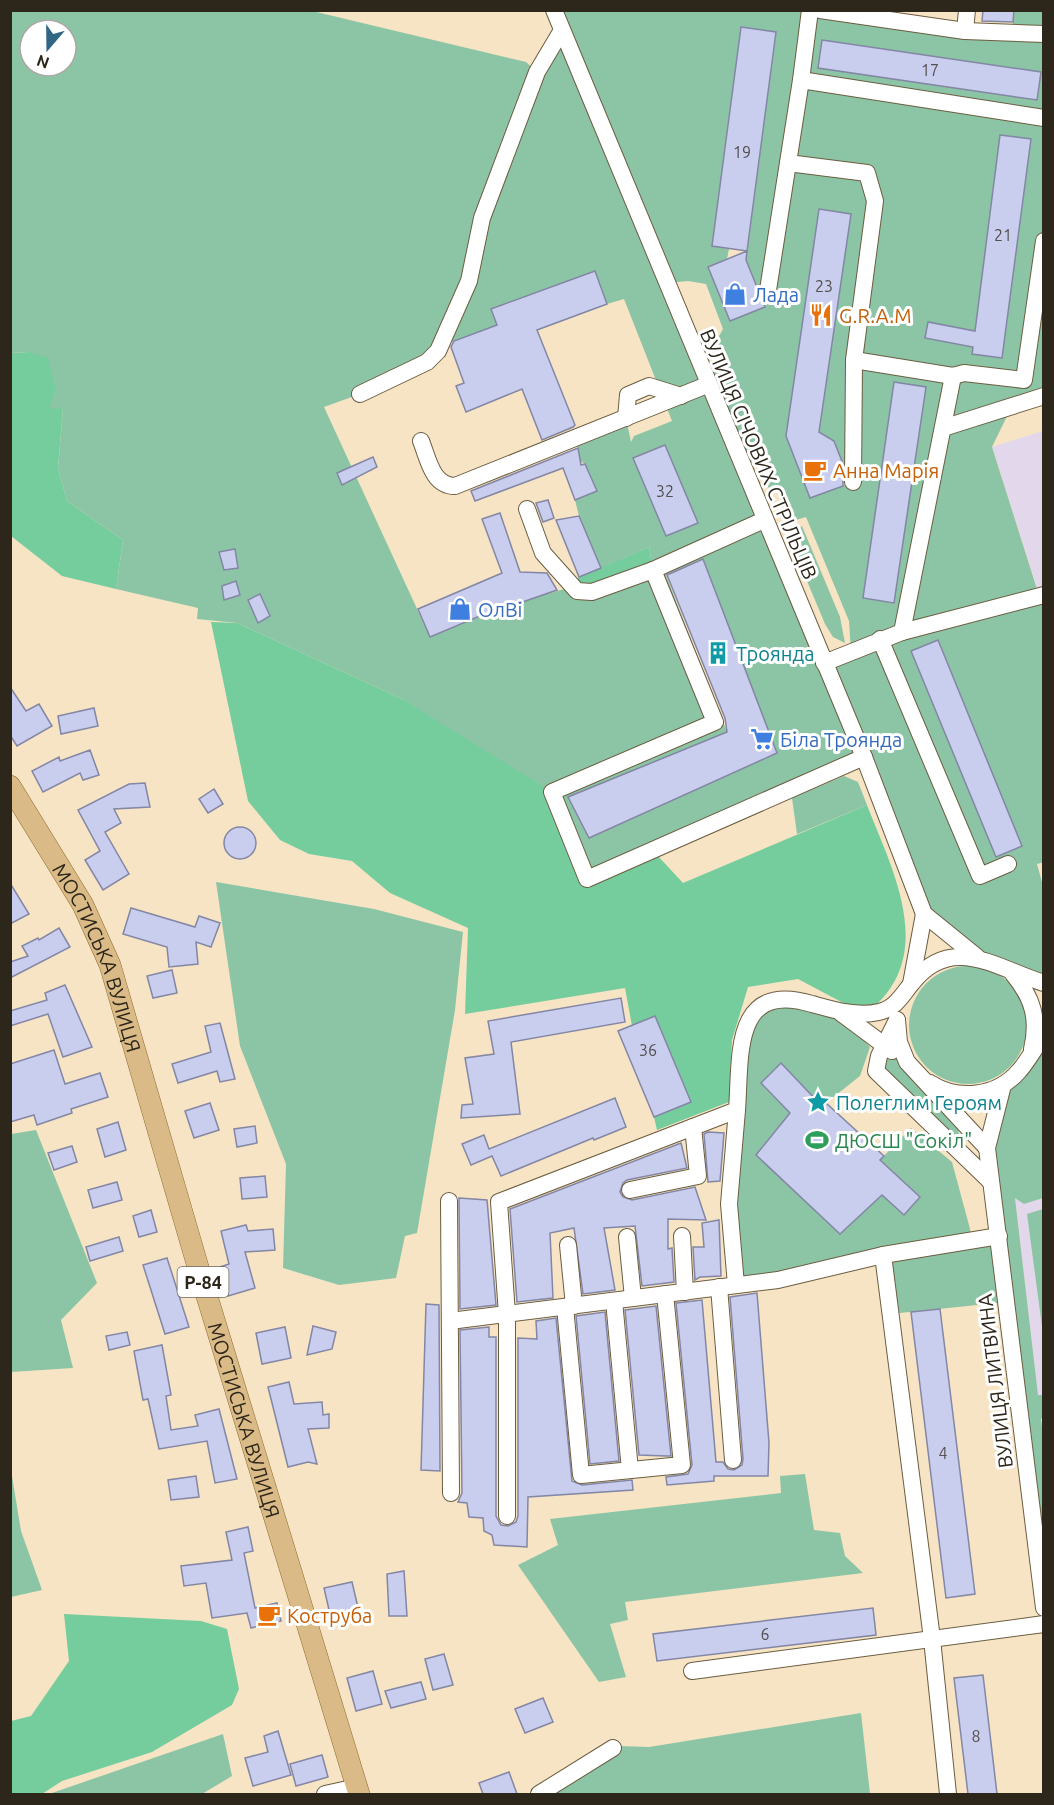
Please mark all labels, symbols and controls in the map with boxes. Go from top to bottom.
north arrow [18,18,78,78]
text: N [34,52,52,73]
house number: 17 [921,61,939,79]
house number: 19 [733,143,751,161]
house number: 21 [994,226,1012,244]
house number: 23 [815,277,833,295]
shop icon: Лада [722,281,748,307]
place label: Лада [753,283,799,306]
restaurant icon: G.R.A.M [808,302,834,328]
place label: G.R.A.M [839,304,912,327]
street label: ВУЛИЦЯ СІЧОВИХ СТРІЛЬЦІВ [696,325,822,583]
cafe icon: Анна Марія [802,457,828,483]
place label: Анна Марія [833,459,939,482]
house number: 32 [656,482,674,500]
shop icon: ОлВі [447,596,473,622]
place label: ОлВі [478,598,522,621]
building icon: Троянда [705,640,731,666]
place label: Троянда [736,642,814,665]
supermarket icon: Біла Троянда [749,726,775,752]
place label: Біла Троянда [780,728,902,751]
street label: МОСТИСЬКА ВУЛИЦЯ [49,859,146,1055]
house number: 36 [639,1041,657,1059]
place icon: Полеглим Героям [805,1089,831,1115]
place label: Полеглим Героям [836,1091,1002,1114]
sports icon: ДЮСШ "Сокіл" [804,1127,830,1153]
place label: ДЮСШ "Сокіл" [835,1129,972,1152]
road number: Р-84 [178,1267,228,1297]
street label: ВУЛИЦЯ ЛИТВИНА [973,1293,1017,1469]
street label: МОСТИСЬКА ВУЛИЦЯ [204,1320,285,1520]
house number: 4 [938,1444,948,1462]
cafe icon: Коструба [256,1602,282,1628]
place label: Коструба [287,1604,372,1627]
house number: 6 [760,1625,770,1643]
house number: 8 [971,1727,981,1745]

